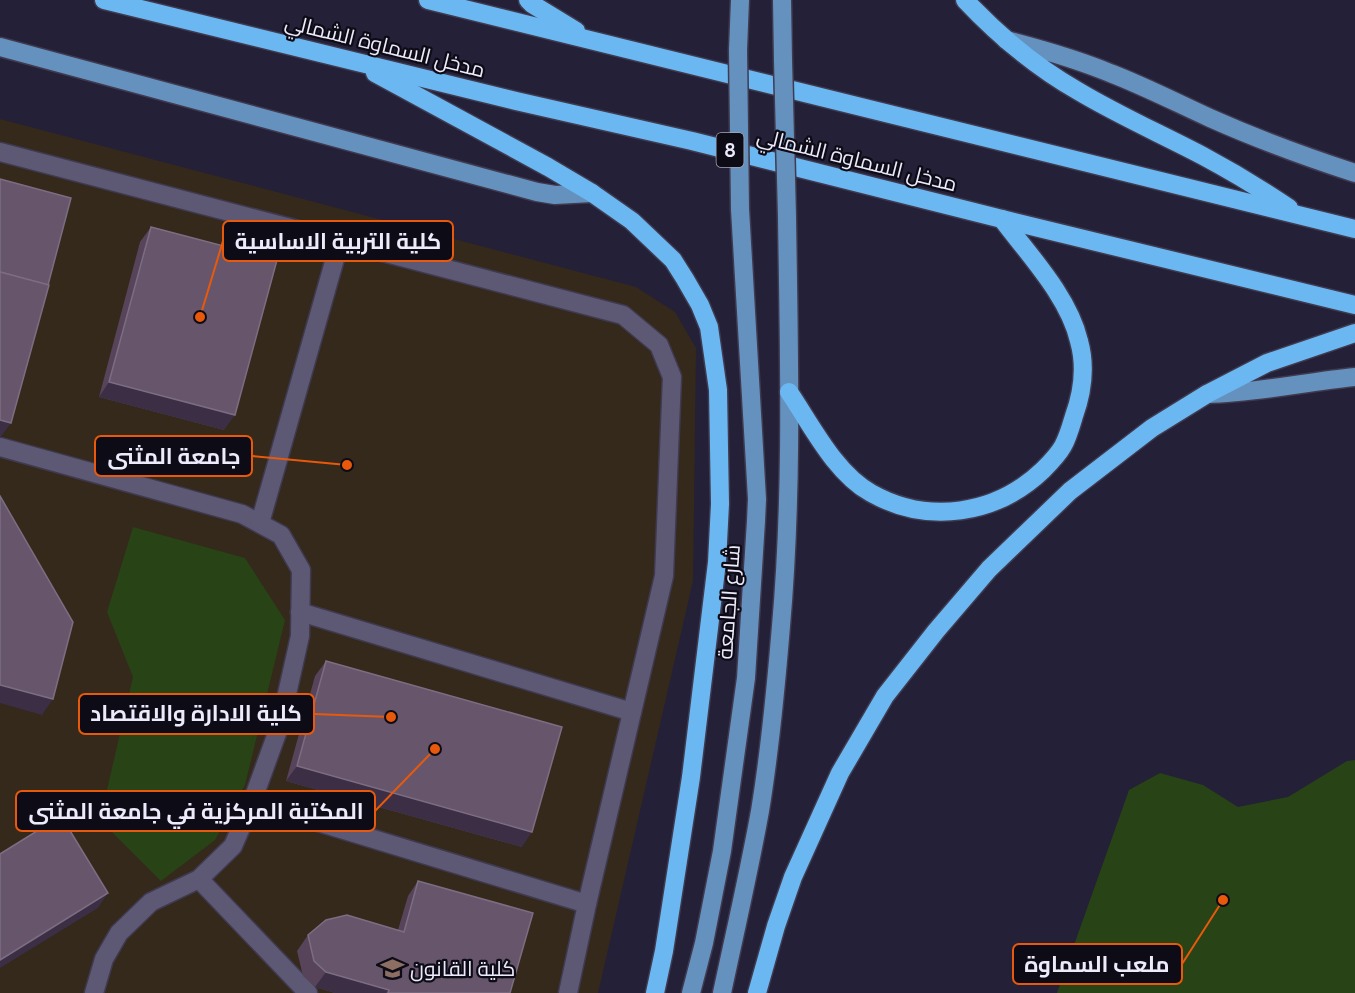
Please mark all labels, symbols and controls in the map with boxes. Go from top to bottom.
street label: مدخل السماوة الشمالي [282,9,488,86]
street label: مدخل السماوة الشمالي [754,123,960,200]
road number: 8 [716,133,744,167]
callout: كلية التربية الاساسية [223,221,453,261]
text: كلية التربية الاساسية [235,228,441,255]
callout: جامعة المثنى [95,436,252,476]
text: جامعة المثنى [107,443,241,470]
street label: شارع الجامعة [712,544,747,660]
callout: كلية الادارة والاقتصاد [79,694,314,734]
text: كلية الادارة والاقتصاد [90,700,302,727]
callout: المكتبة المركزية في جامعة المثنى [16,791,375,831]
text: المكتبة المركزية في جامعة المثنى [28,798,364,829]
callout: ملعب السماوة [1013,944,1182,984]
text: ملعب السماوة [1024,951,1170,978]
school or university icon: كلية القانون [379,956,405,982]
place label: كلية القانون [410,956,515,982]

